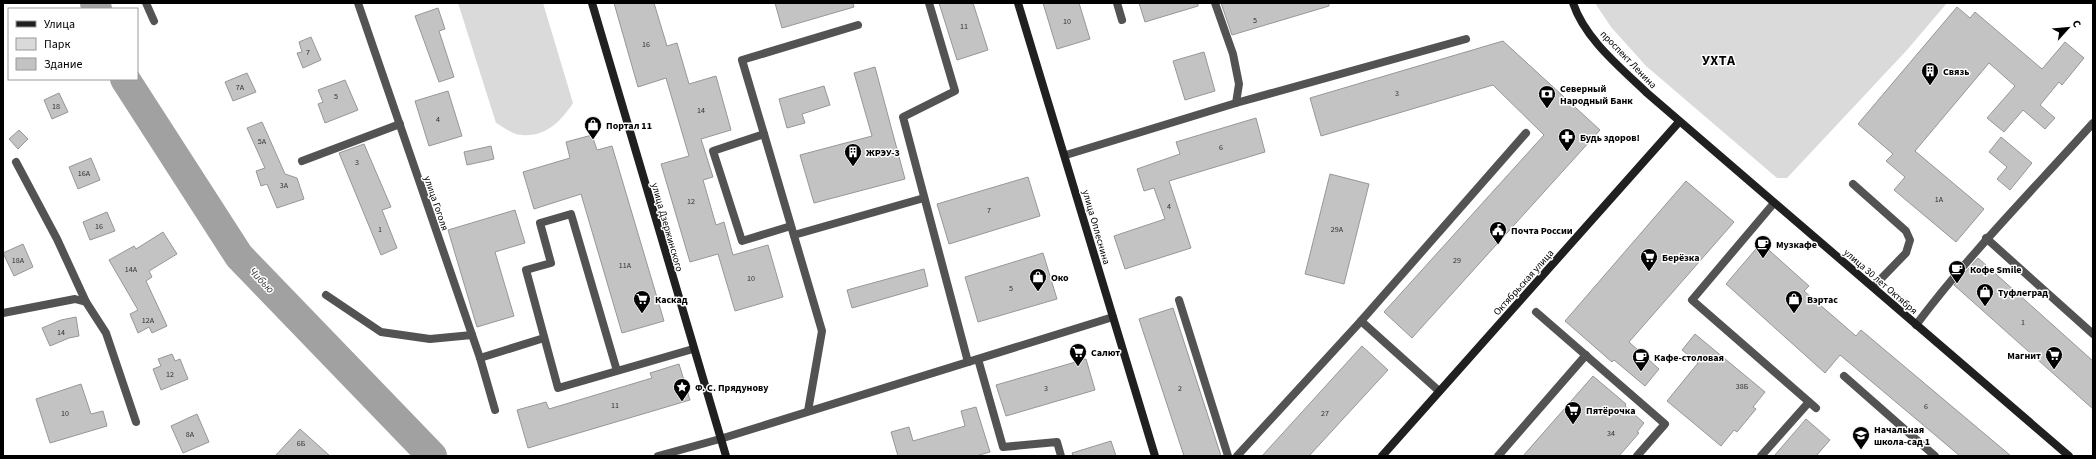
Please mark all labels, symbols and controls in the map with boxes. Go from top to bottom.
legend [8,8,138,80]
north arrow [2048,8,2088,48]
house number: 5 [1253,15,1257,26]
text: Улица [44,16,75,33]
house number: 10 [1063,16,1071,27]
text: С [2068,17,2085,30]
house number: 11 [960,21,968,32]
street label: проспект Ленина [1597,27,1660,92]
text: Парк [44,36,70,53]
house number: 16 [642,39,650,50]
house number: 7 [306,47,310,58]
district label: УХТА [1702,51,1736,71]
text: Здание [44,56,83,73]
building icon: Связь [1920,61,1940,86]
place label: Связь [1943,65,1969,79]
house number: 7А [236,82,245,93]
place label: Северный Народный Банк [1560,82,1633,108]
bank icon: Северный Народный Банк [1537,84,1557,109]
house number: 3 [1395,88,1399,99]
house number: 5 [334,91,338,102]
house number: 18 [52,101,60,112]
house number: 14 [697,105,705,116]
house number: 4 [436,114,440,125]
shop icon: Портал 11 [583,115,603,140]
place label: Портал 11 [606,119,652,133]
pharmacy icon: Будь здоров! [1557,127,1577,152]
place label: Будь здоров! [1580,131,1640,145]
house number: 5А [258,136,267,147]
building icon: ЖРЭУ-3 [843,142,863,167]
house number: 6 [1219,142,1223,153]
place label: ЖРЭУ-3 [866,146,900,160]
house number: 3 [355,157,359,168]
house number: 16А [78,168,91,179]
street label: улица Гоголя [420,174,452,233]
house number: 3А [280,180,289,191]
street label: улица Дзержинского [648,181,686,273]
street label: улица Оплеснина [1079,188,1113,266]
house number: 1А [1935,194,1944,205]
house number: 12 [687,196,695,207]
house number: 4 [1167,201,1171,212]
house number: 7 [987,205,991,216]
public building icon: Почта России [1488,220,1508,245]
house number: 16 [95,221,103,232]
house number: 1 [378,224,382,235]
house number: 29А [1331,224,1344,235]
place label: Почта России [1511,224,1573,238]
cafe icon: Музкафе [1753,234,1773,259]
place label: Музкафе [1776,238,1817,252]
street label: улица 30 лет Октября [1840,246,1920,318]
street label: Октябрьская улица [1490,247,1557,319]
supermarket icon: Берёзка [1639,247,1659,272]
place label: Берёзка [1662,251,1700,265]
house number: 18А [12,255,25,266]
house number: 29 [1453,255,1461,266]
cafe icon: Кофе Smile [1947,259,1967,284]
house number: 11А [619,260,632,271]
place label: Кофе Smile [1970,263,2021,277]
house number: 14А [125,264,138,275]
water label: Чибью [246,264,278,297]
shop icon: Око [1028,267,1048,292]
place label: Око [1051,271,1069,285]
house number: 10 [747,273,755,284]
shop icon: Туфлеград [1975,282,1995,307]
house number: 5 [1009,283,1013,294]
place label: Туфлеград [1998,286,2048,300]
supermarket icon: Каскад [632,289,652,314]
shop icon: Вэртас [1784,289,1804,314]
place label: Каскад [655,293,688,307]
place label: Вэртас [1807,293,1838,307]
house number: 12А [142,315,155,326]
house number: 1 [2021,317,2025,328]
house number: 14 [57,327,65,338]
supermarket icon: Салют [1068,342,1088,367]
supermarket icon: Магнит [2044,345,2064,370]
place label: Салют [1091,346,1120,360]
cafe icon: Кафе-столовая [1631,347,1651,372]
place label: Магнит [2007,349,2041,363]
place label: Кафе-столовая [1654,351,1724,365]
house number: 12 [166,369,174,380]
place icon: Ф. С. Прядунову [672,377,692,402]
place label: Ф. С. Прядунову [695,381,769,395]
house number: 38Б [1736,381,1749,392]
house number: 3 [1044,383,1048,394]
house number: 2 [1178,383,1182,394]
house number: 11 [611,400,619,411]
supermarket icon: Пятёрочка [1563,400,1583,425]
house number: 6 [1924,401,1928,412]
place label: Пятёрочка [1586,404,1635,418]
house number: 10 [61,408,69,419]
house number: 27 [1321,408,1329,419]
place label: Начальная школа-сад 1 [1874,423,1930,449]
school or university icon: Начальная школа-сад 1 [1851,425,1871,450]
house number: 34 [1607,428,1615,439]
house number: 8А [186,429,195,440]
house number: 6Б [297,438,306,449]

